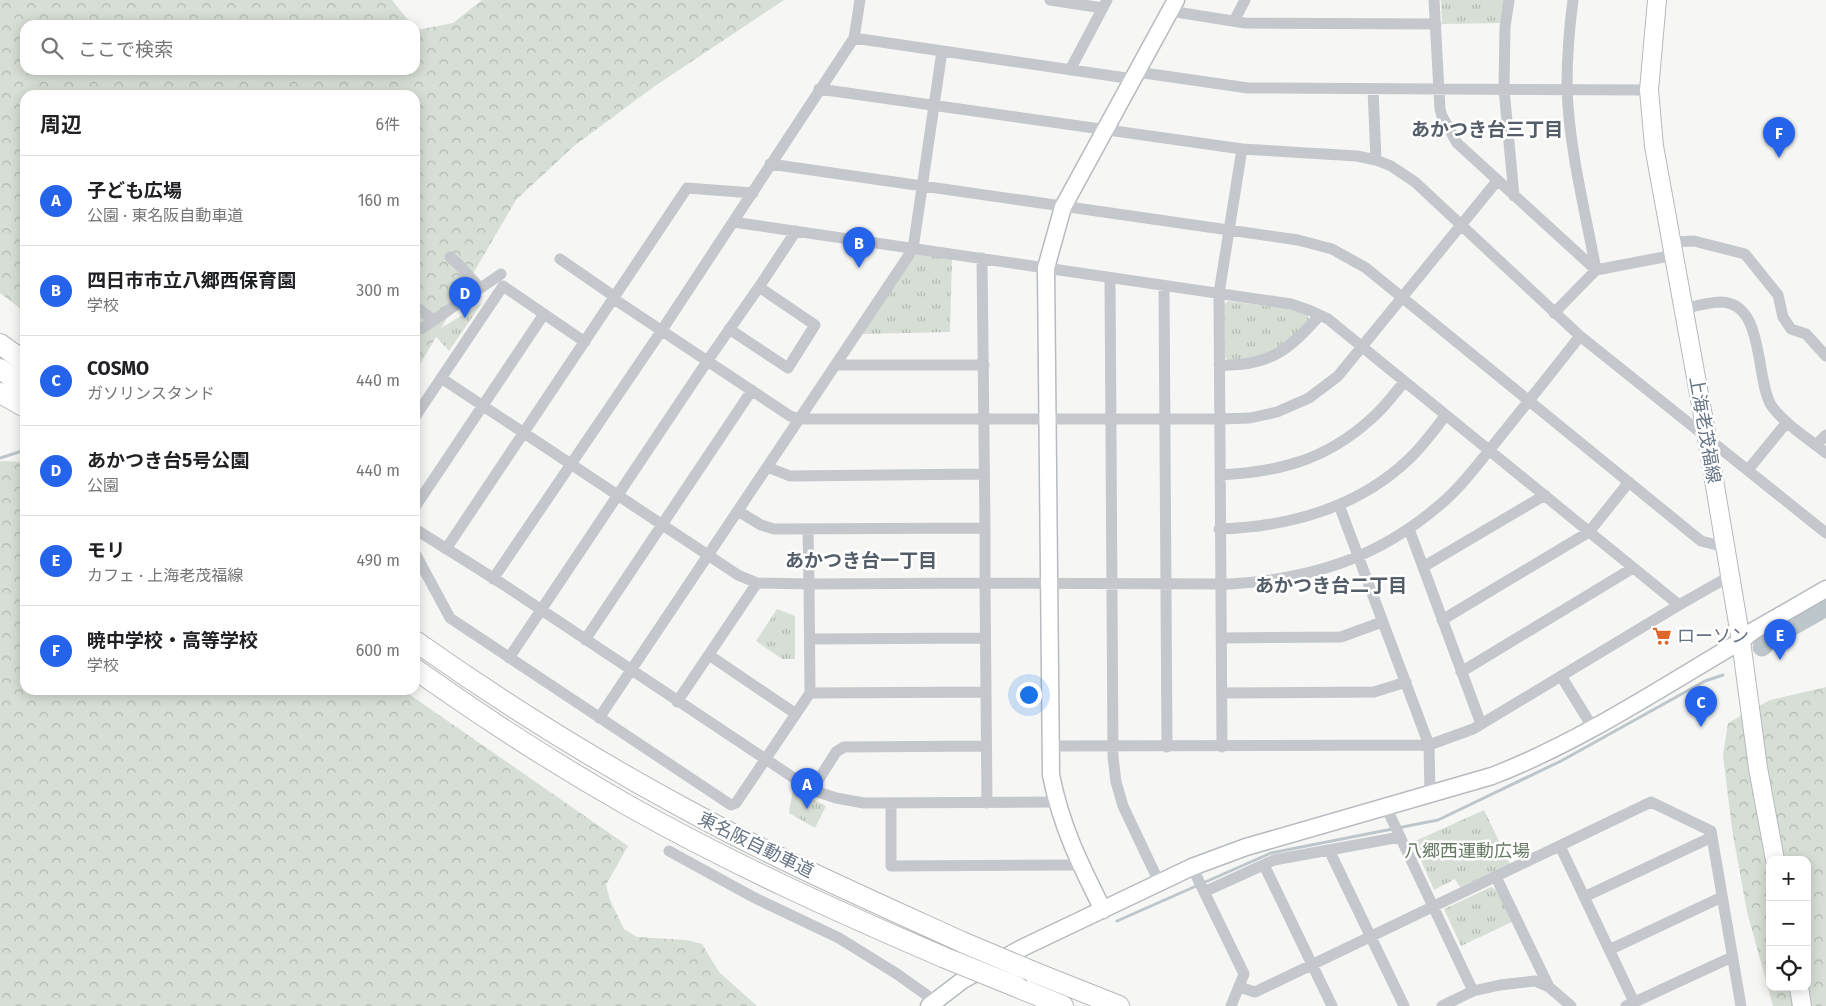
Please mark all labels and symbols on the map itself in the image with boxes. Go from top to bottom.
pin: F [1763,117,1795,158]
district label: あかつき台三丁目 [1411,118,1563,141]
pin: B [843,227,875,268]
pin: D [449,277,481,318]
street label: 上海老茂福線 [1685,375,1725,485]
district label: あかつき台一丁目 [785,549,937,572]
district label: あかつき台二丁目 [1255,574,1407,597]
pin: E [1764,619,1796,660]
supermarket icon: ローソン [1651,625,1673,647]
place label: ローソン [1677,625,1749,647]
your location [1016,682,1042,708]
pin: C [1685,686,1717,727]
pin: A [791,768,823,809]
street label: 東名阪自動車道 [695,807,817,883]
park label: 八郷西運動広場 [1404,840,1530,862]

